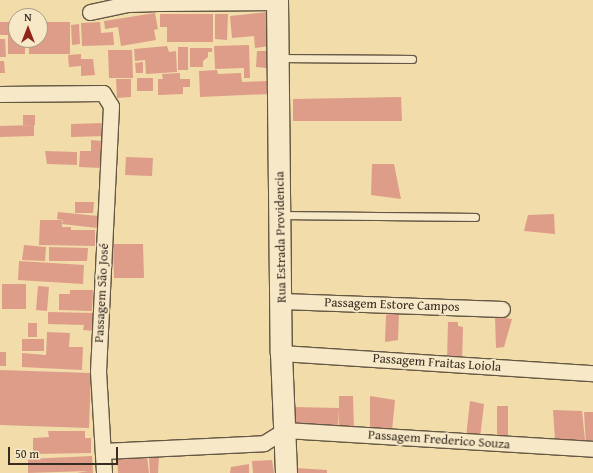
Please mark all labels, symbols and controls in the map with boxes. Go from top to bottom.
north arrow [8,8,48,48]
text: N [24,9,32,25]
street label: Rua Estrada Providencia [272,171,290,303]
street label: Passagem São José [92,243,112,343]
street label: Passagem Estore Campos [324,295,460,315]
street label: Passagem Fraitas Loiola [372,351,502,375]
street label: Passagem Frederico Souza [367,427,511,453]
scale bar [10,439,120,465]
text: 50 m [15,445,39,462]

